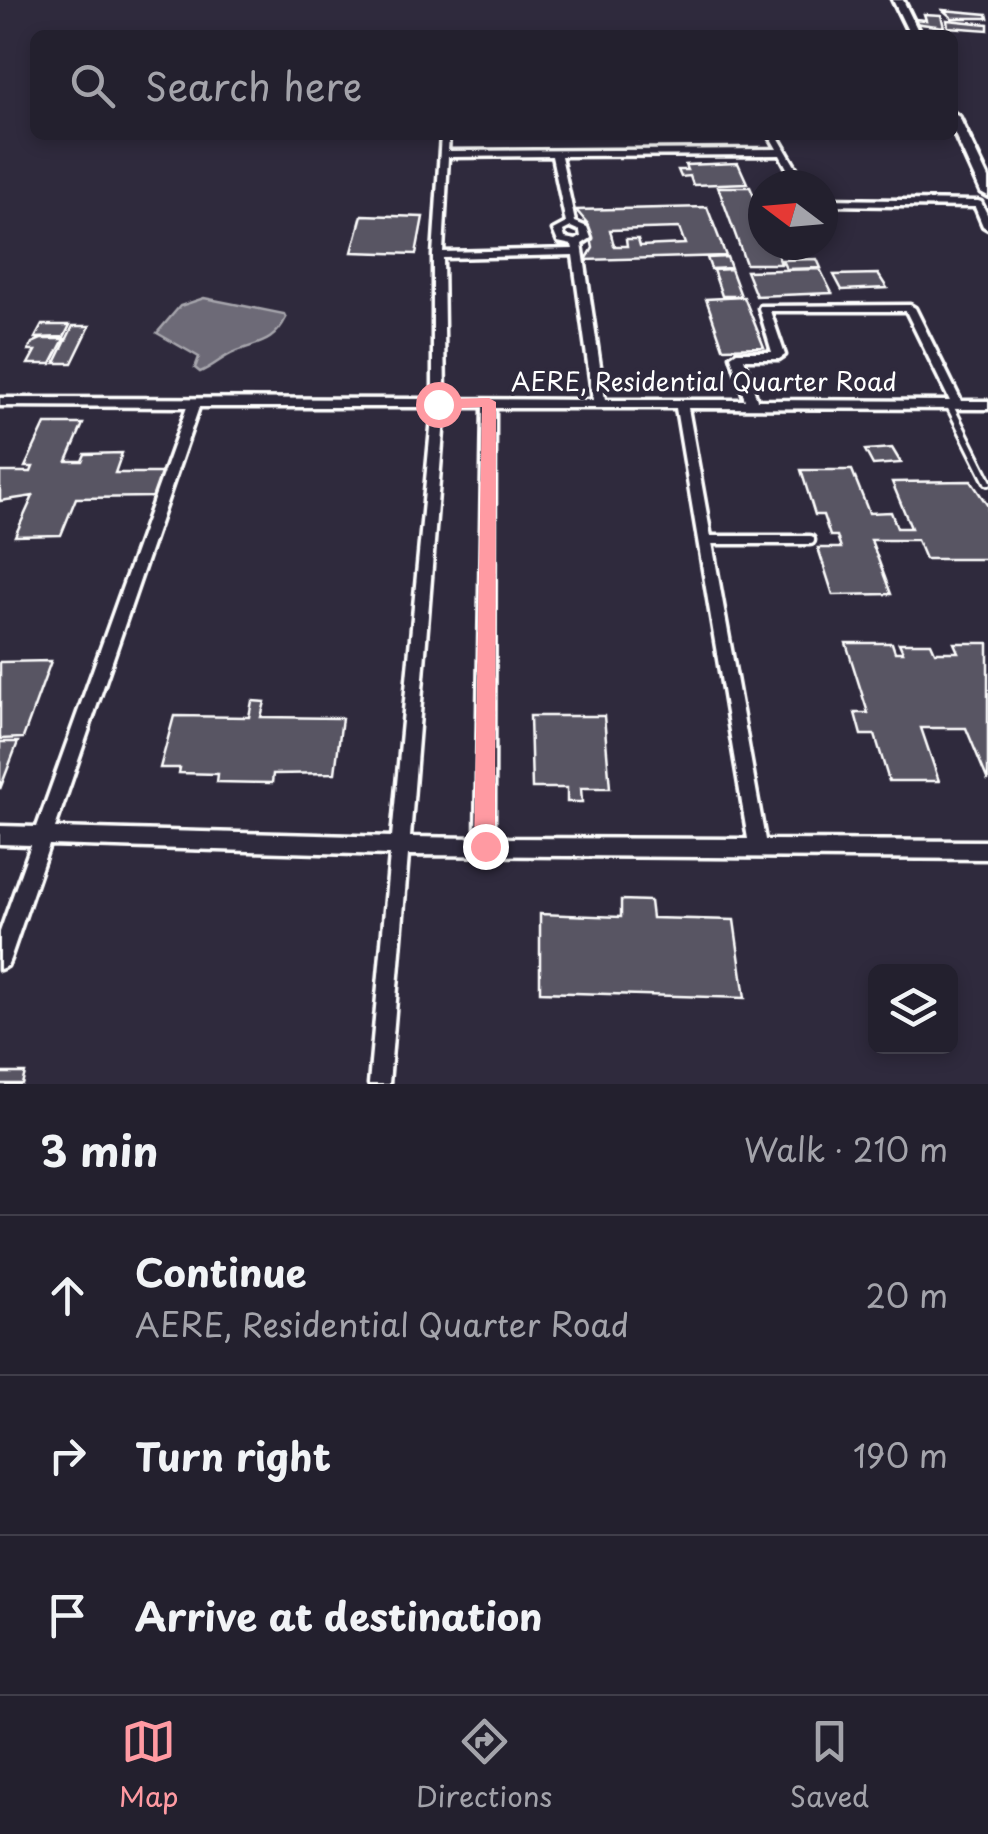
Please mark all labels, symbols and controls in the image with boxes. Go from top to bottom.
search box [30,30,958,140]
text: Search here [145,57,362,114]
icon: search [65,58,120,113]
north arrow [748,170,838,260]
street label: AERE, Residential Quarter Road [511,362,897,400]
route start [416,382,462,428]
route end [463,824,509,870]
map controls [868,964,958,1054]
button: layers [868,964,958,1054]
text: 3 min [40,1118,158,1181]
text: Walk · 210 m [744,1125,948,1173]
text: Continue [135,1243,306,1300]
icon: ahead [40,1268,95,1323]
text: 20 m [866,1271,948,1319]
text: AERE, Residential Quarter Road [135,1300,629,1348]
text: Turn right [135,1427,331,1484]
icon: right [40,1428,95,1483]
text: 190 m [853,1431,948,1479]
text: Arrive at destination [135,1587,543,1644]
icon: arrive [40,1588,95,1643]
tab: Map [119,1714,179,1817]
tab: Directions [416,1714,552,1817]
tab: Saved [790,1714,869,1817]

